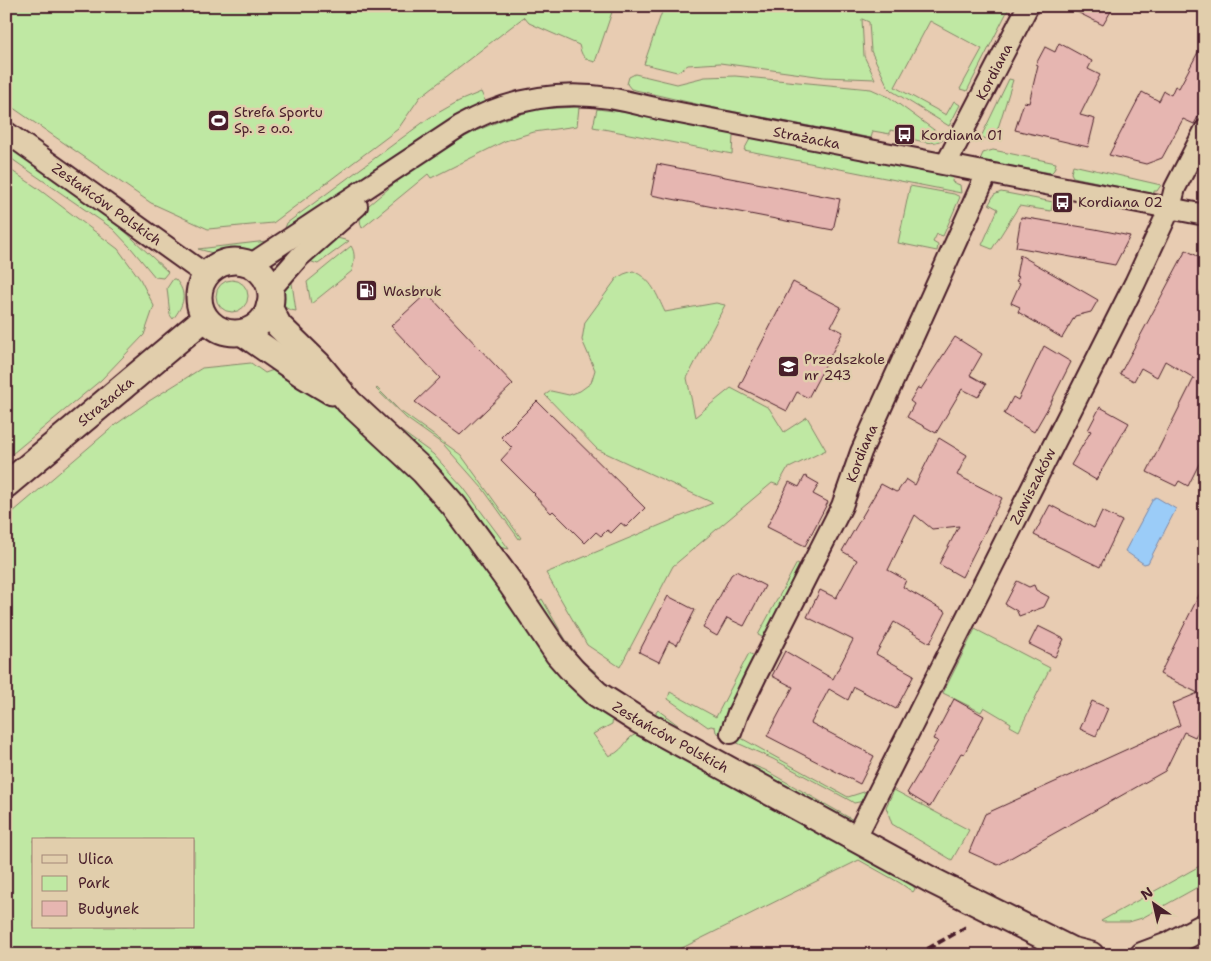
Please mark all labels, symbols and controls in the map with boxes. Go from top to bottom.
street label: Kordiana [972,40,1016,103]
place label: Strefa Sportu Sp. z o.o. [234,103,323,137]
sports icon: Strefa Sportu Sp. z o.o. [206,108,230,132]
street label: Strażacka [772,122,842,153]
bus stop icon: Kordiana 01 [893,123,917,147]
place label: Kordiana 01 [921,126,1002,144]
street label: Zesłańców Polskich [48,159,165,249]
bus stop icon: Kordiana 02 [1050,190,1074,214]
place label: Kordiana 02 [1078,193,1163,211]
fuel station icon: Wasbruk [355,279,379,303]
place label: Wasbruk [383,282,442,300]
place label: Przedszkole nr 243 [804,350,885,384]
school or university icon: Przedszkole nr 243 [776,355,800,379]
street label: Strażacka [74,373,138,430]
street label: Kordiana [842,421,881,485]
street label: Zawiszaków [1006,445,1059,528]
street label: Zesłańców Polskich [609,697,732,777]
legend [32,838,195,928]
text: Ulica [78,849,114,869]
text: Park [78,873,110,893]
north arrow [1128,878,1178,928]
text: N [1137,883,1156,904]
text: Budynek [78,899,139,919]

